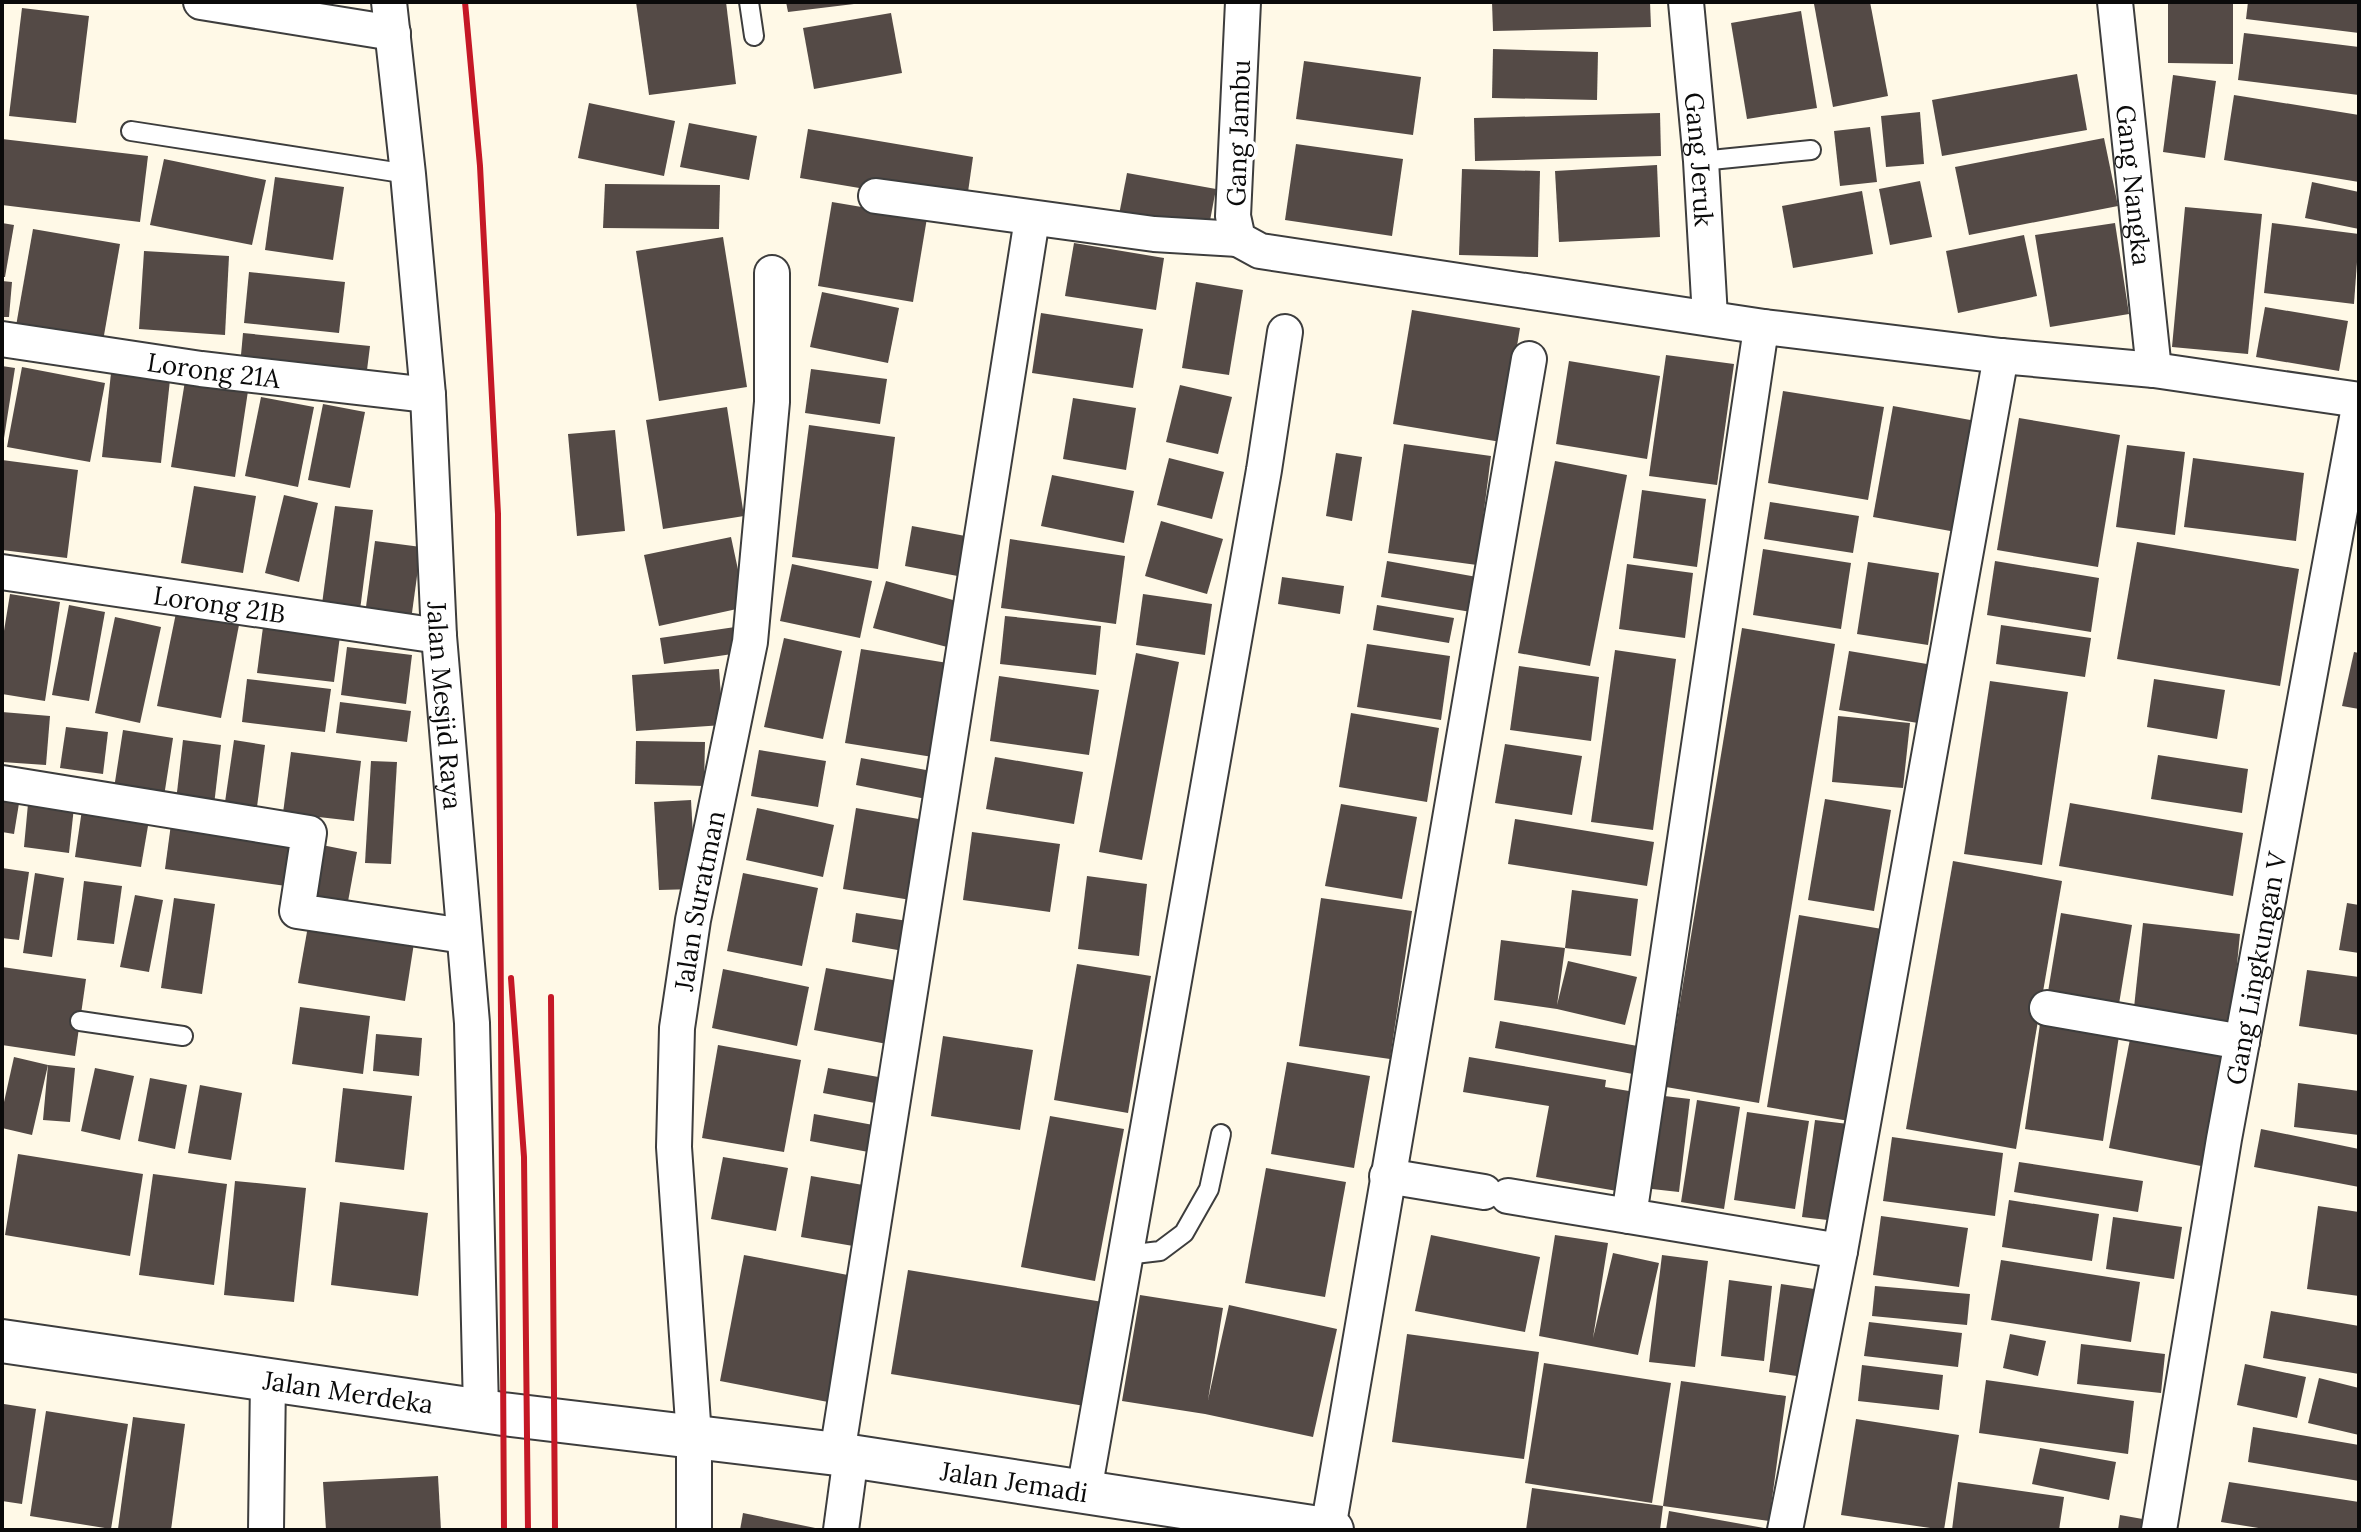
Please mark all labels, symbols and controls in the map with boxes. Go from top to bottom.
street label: Gang Jambu [1219,59,1257,207]
street label: Gang Jeruk [1678,91,1721,227]
street label: Gang Nangka [2109,103,2159,267]
street label: Lorong 21A [145,345,283,395]
street label: Lorong 21B [151,578,288,630]
street label: Jalan Mesjid Raya [421,600,470,811]
street label: Jalan Suratman [666,807,732,994]
street label: Gang Lingkungan V [2218,848,2293,1087]
street label: Jalan Merdeka [260,1363,436,1420]
street label: Jalan Jemadi [937,1453,1090,1509]

